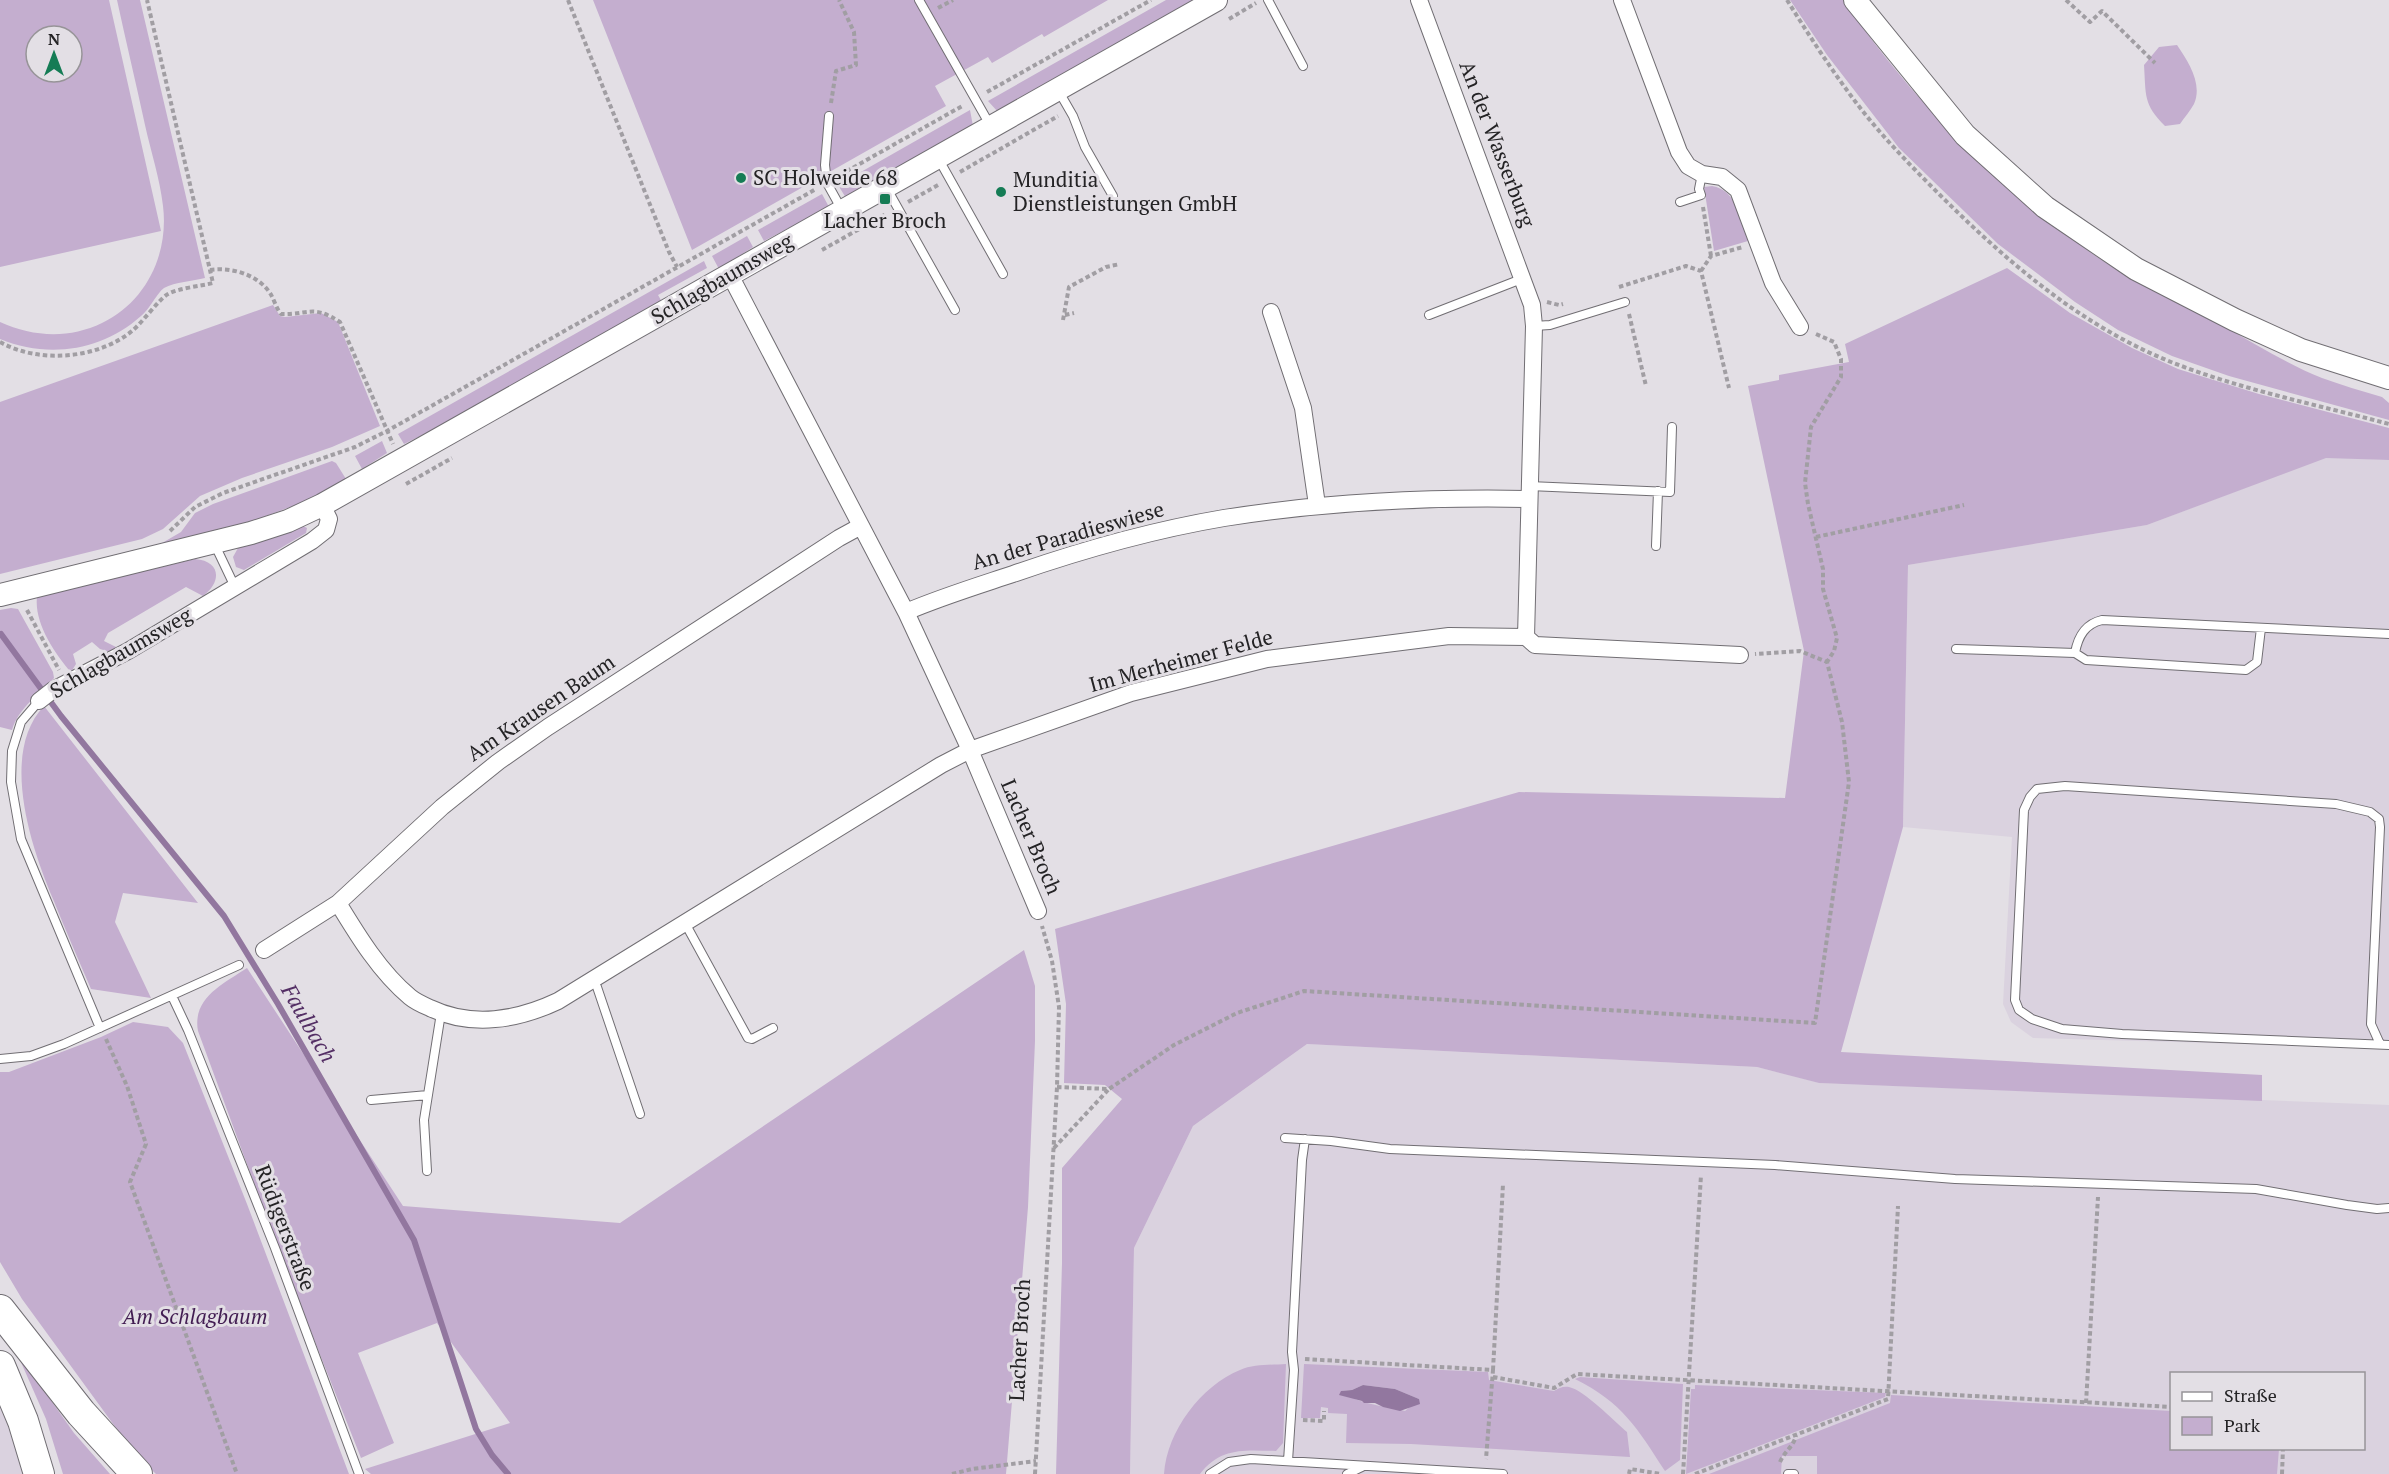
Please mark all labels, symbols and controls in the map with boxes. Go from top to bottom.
north arrow [24,24,84,84]
text: N [48,28,60,50]
street label: An der Wasserburg [1453,57,1543,232]
place label: SC Holweide 68 [753,163,898,191]
place label: Munditia Dienstleistungen GmbH [1013,165,1237,217]
marker: SC Holweide 68 [734,171,748,185]
marker: Munditia Dienstleistungen GmbH [994,185,1008,199]
marker: Lacher Broch [878,192,892,206]
place label: Lacher Broch [824,206,946,234]
street label: Schlagbaumsweg [646,226,798,330]
street label: An der Paradieswiese [968,494,1167,576]
street label: Schlagbaumsweg [45,600,197,704]
street label: Im Merheimer Felde [1086,622,1276,698]
street label: Am Krausen Baum [461,647,620,767]
street label: Lacher Broch [995,775,1069,899]
water label: Faulbach [275,977,344,1067]
street label: Rüdigerstraße [249,1161,323,1295]
street label: Lacher Broch [1002,1278,1036,1402]
park label: Am Schlagbaum [121,1302,267,1330]
legend [2170,1372,2365,1450]
text: Straße [2224,1383,2277,1407]
text: Park [2224,1413,2261,1437]

